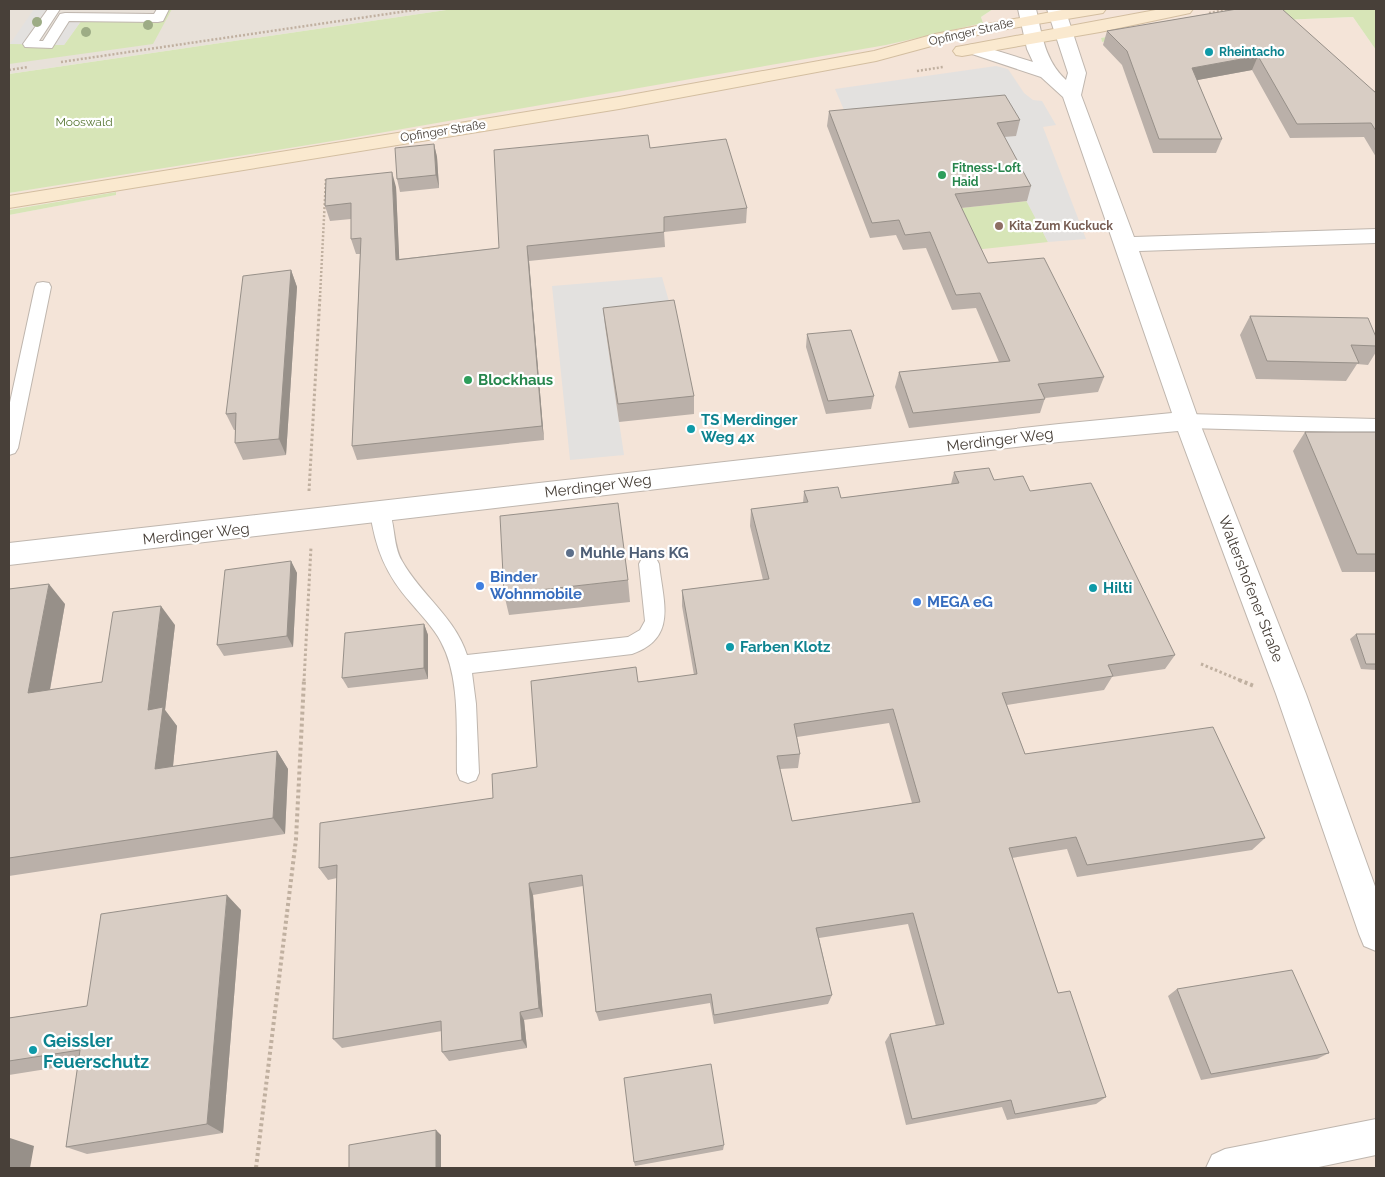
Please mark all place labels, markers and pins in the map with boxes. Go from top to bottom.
place label: Rheintacho [1219,45,1284,59]
marker: Rheintacho [1203,46,1215,58]
place label: Fitness-Loft Haid [952,161,1021,189]
marker: Fitness-Loft Haid [936,169,948,181]
place label: Kita Zum Kuckuck [1009,219,1113,233]
marker: Kita Zum Kuckuck [993,220,1005,232]
place label: Blockhaus [478,371,553,389]
marker: Blockhaus [462,374,474,386]
place label: TS Merdinger Weg 4x [701,411,798,446]
marker: TS Merdinger Weg 4x [685,423,697,435]
place label: Muhle Hans KG [580,544,689,562]
marker: Muhle Hans KG [564,547,576,559]
place label: Binder Wohnmobile [490,568,582,603]
place label: Hilti [1103,579,1132,597]
marker: Binder Wohnmobile [474,580,486,592]
marker: Hilti [1087,582,1099,594]
place label: MEGA eG [927,593,993,611]
marker: MEGA eG [911,596,923,608]
place label: Farben Klotz [740,638,830,656]
marker: Farben Klotz [724,641,736,653]
place label: Geissler Feuerschutz [43,1030,149,1072]
marker: Geissler Feuerschutz [27,1044,39,1056]

